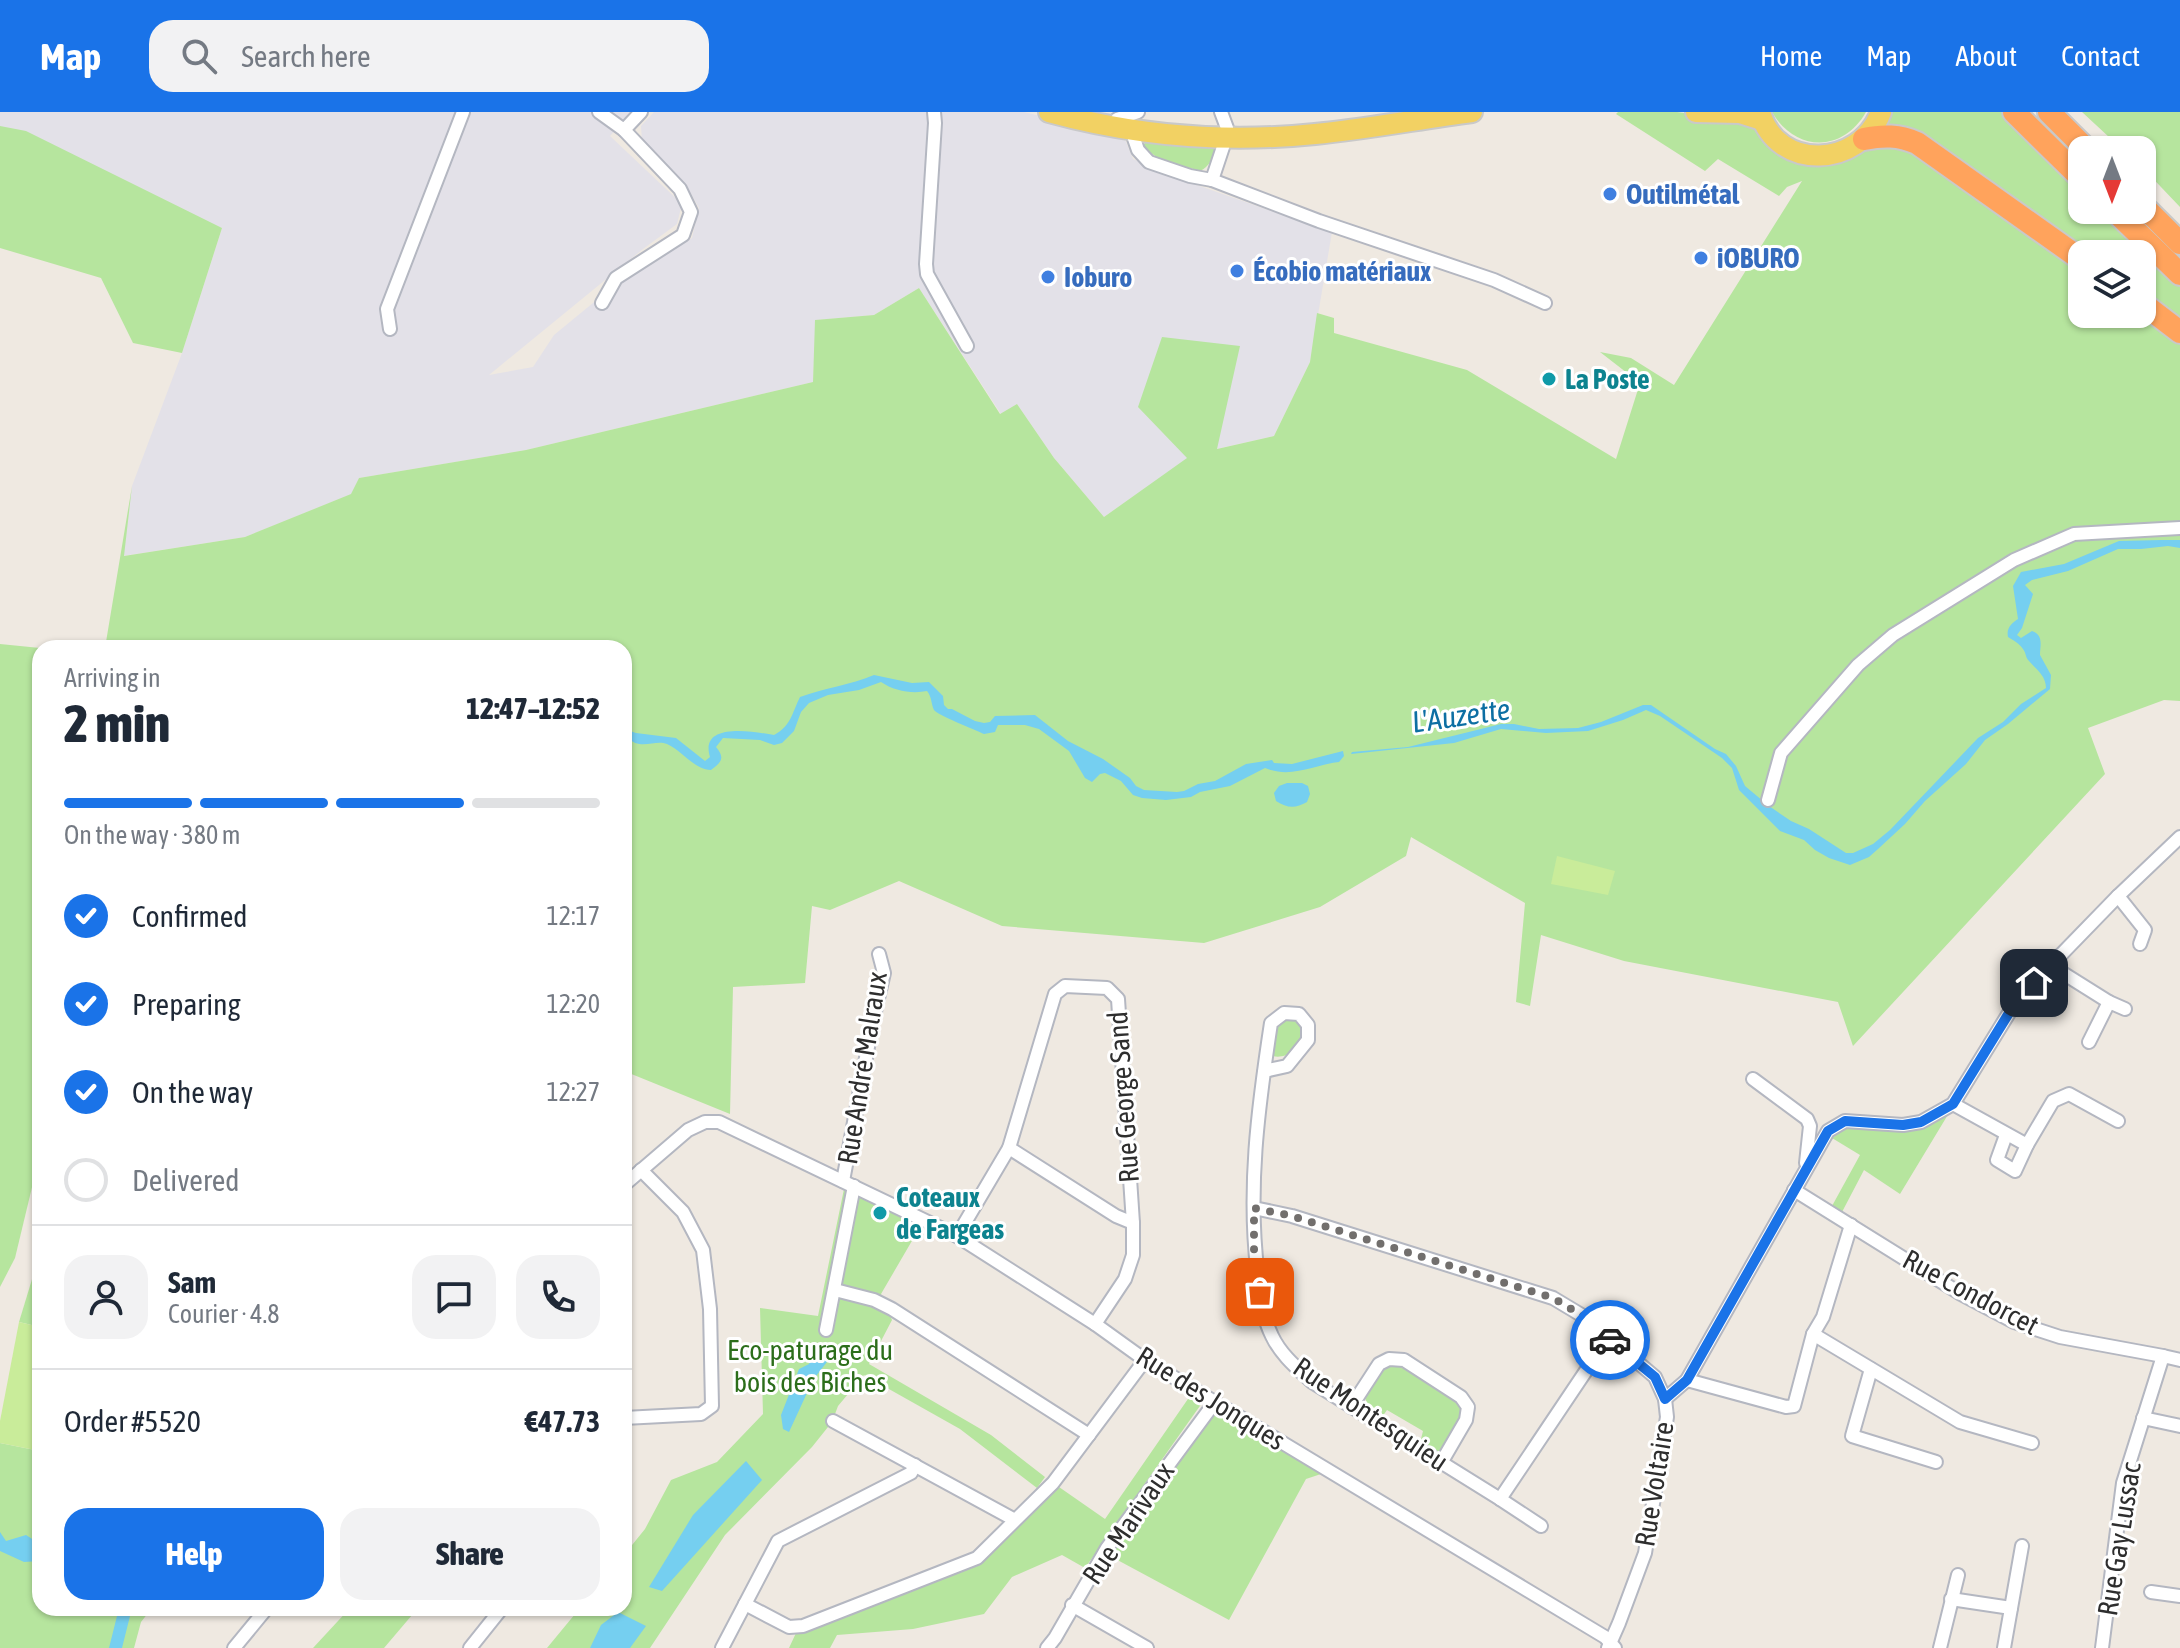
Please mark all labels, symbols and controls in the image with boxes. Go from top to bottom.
search box [149,20,709,92]
icon: search [177,34,221,78]
text: Map [40,35,101,78]
text: Search here [241,39,371,73]
text: Home [1760,40,1822,72]
text: Map [1866,40,1911,72]
text: About [1955,40,2017,72]
text: Contact [2061,40,2140,72]
north arrow [2068,136,2156,224]
map controls [2068,136,2156,328]
place label: Outilmétal [1626,178,1740,210]
marker: Outilmétal [1601,185,1619,203]
button: layers [2068,240,2156,328]
place label: iOBURO [1717,242,1800,274]
marker: iOBURO [1692,249,1710,267]
place label: Écobio matériaux [1253,255,1431,287]
place label: Ioburo [1064,261,1133,293]
marker: Écobio matériaux [1228,262,1246,280]
marker: Ioburo [1039,268,1057,286]
place label: La Poste [1565,363,1650,395]
marker: La Poste [1540,370,1558,388]
text: Arriving in [64,663,161,693]
text: 12:47–12:52 [466,691,600,725]
water label: L'Auzette [1410,691,1512,739]
text: 2 min [64,693,170,753]
text: On the way · 380 m [64,820,241,850]
icon: check [64,894,108,938]
text: Confirmed [132,899,247,933]
text: 12:17 [546,901,600,931]
pin [2000,949,2068,1017]
icon: home [2012,961,2056,1005]
street label: Rue André Malraux [831,970,893,1166]
icon: check [64,982,108,1026]
text: Preparing [132,987,241,1021]
text: 12:20 [546,989,600,1019]
street label: Rue George Sand [1101,1010,1145,1184]
icon: check [64,1070,108,1114]
text: On the way [132,1075,253,1109]
text: 12:27 [546,1077,600,1107]
text: Delivered [132,1163,240,1197]
place label: Coteaux de Fargeas [896,1181,1004,1245]
marker: Coteaux de Fargeas [871,1204,889,1222]
street label: Rue Condorcet [1898,1243,2044,1341]
button: person [64,1255,148,1339]
button: chat [412,1255,496,1339]
button: phone [516,1255,600,1339]
pin [1226,1258,1294,1326]
text: Sam [168,1265,216,1299]
icon: bag [1238,1270,1282,1314]
text: Courier · 4.8 [168,1299,279,1329]
courier [1570,1300,1650,1380]
icon: car [1588,1318,1632,1362]
park label: Eco-paturage du bois des Biches [727,1334,893,1398]
street label: Rue des Jonques [1131,1340,1291,1456]
street label: Rue Montesquieu [1288,1351,1454,1477]
text: Order #5520 [64,1404,201,1438]
text: €47.73 [525,1404,600,1438]
street label: Rue Voltaire [1628,1419,1680,1549]
street label: Rue Marivaux [1076,1456,1180,1590]
street label: Rue Gay Lussac [2091,1459,2147,1618]
button: Help [64,1508,324,1600]
button: Share [340,1508,600,1600]

